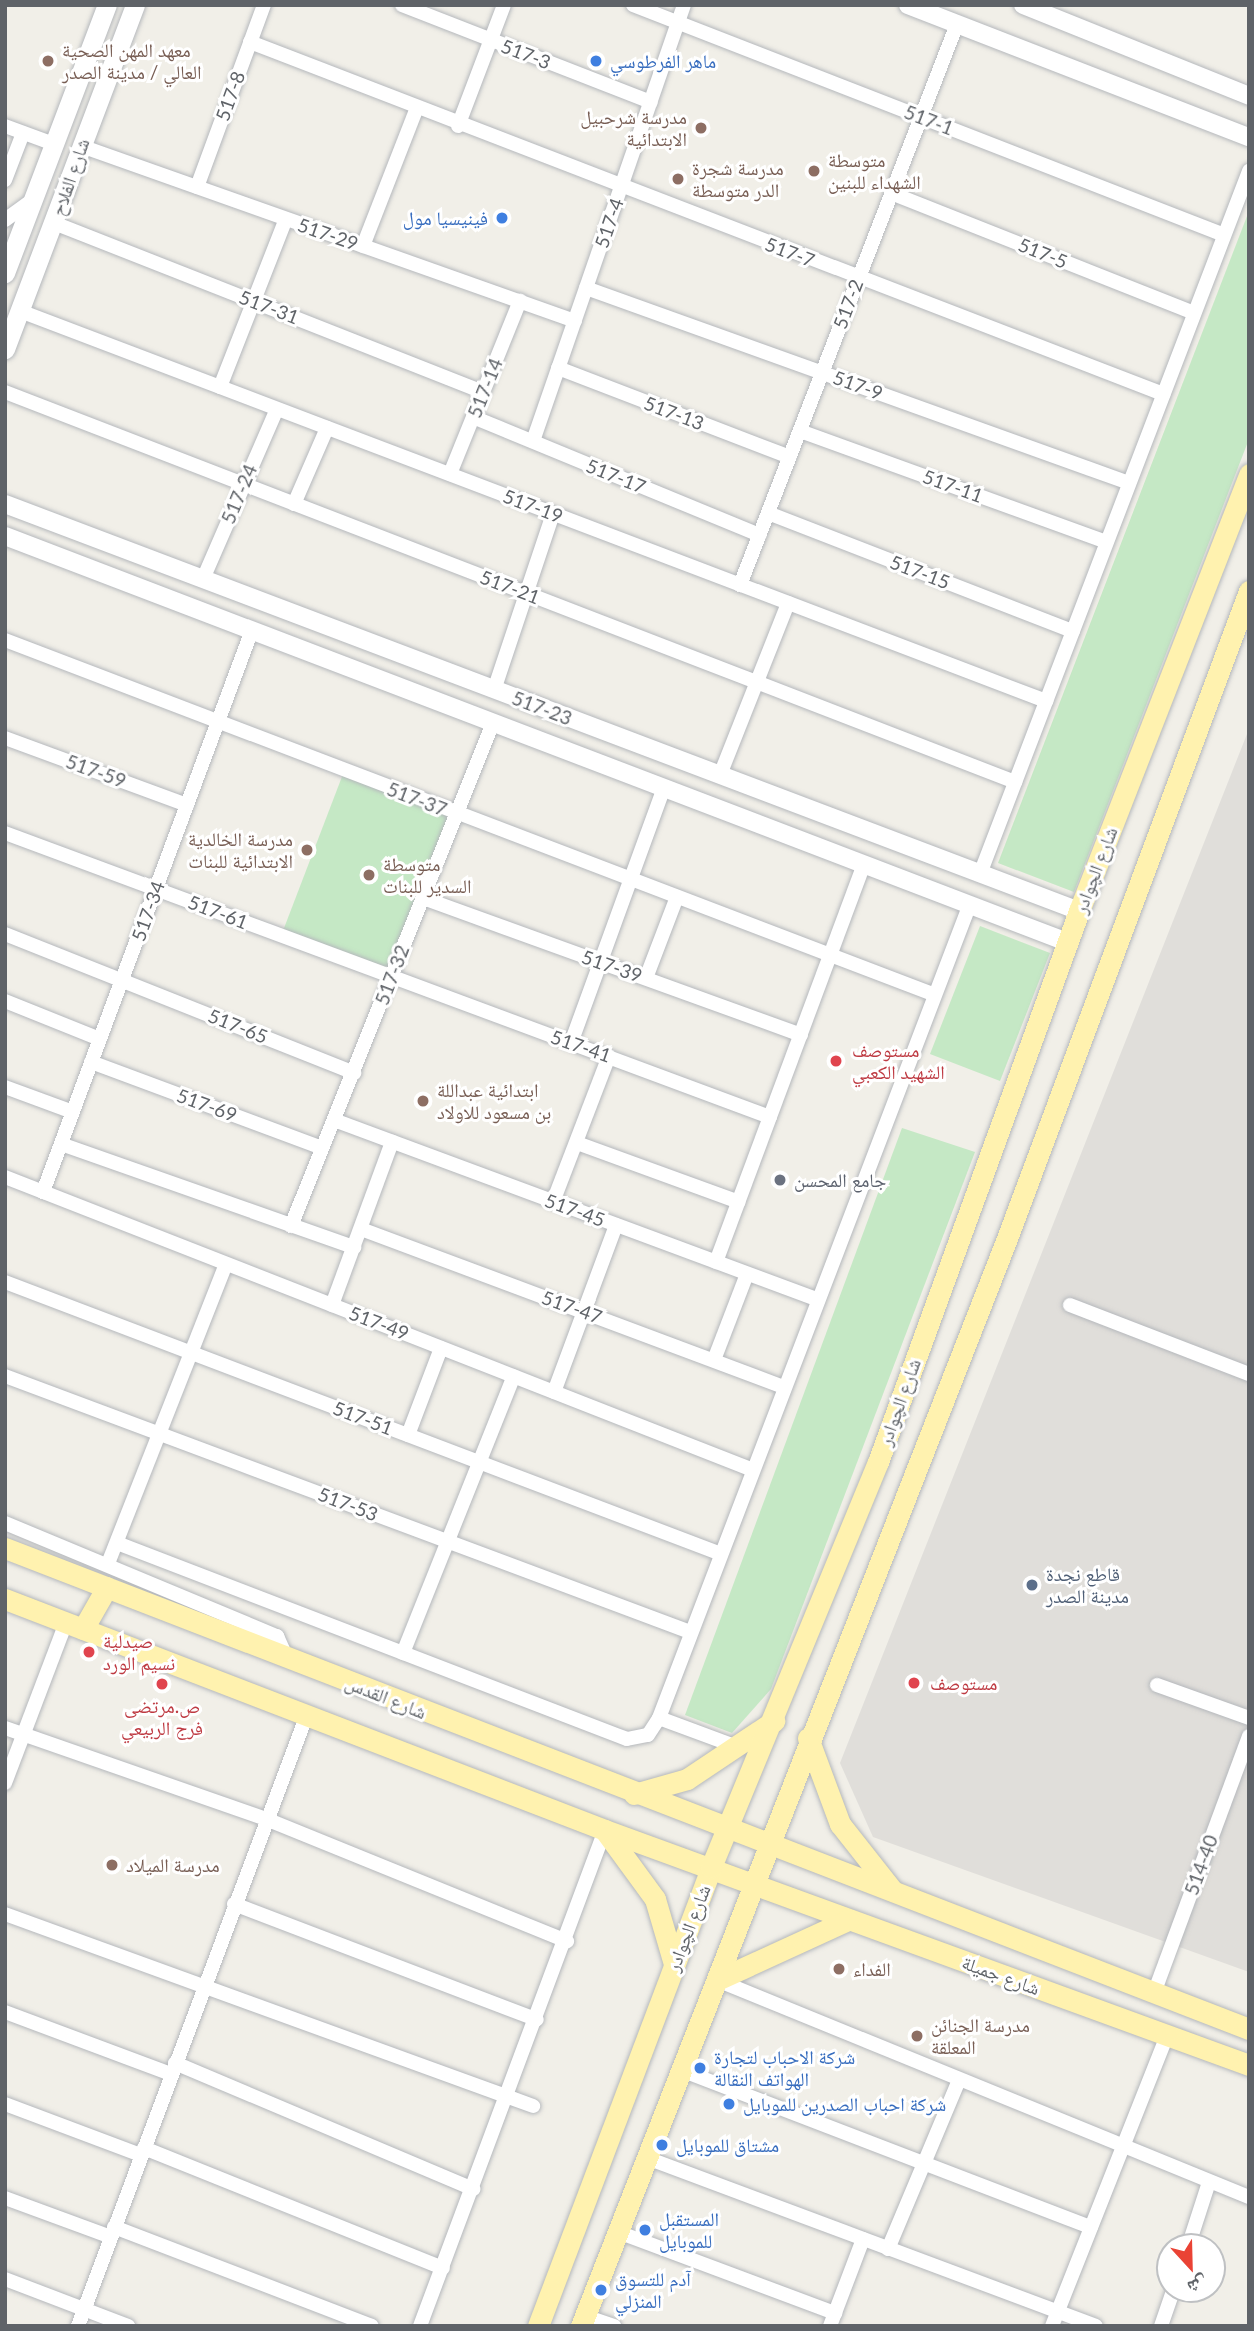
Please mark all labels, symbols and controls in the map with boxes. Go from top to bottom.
street label: 517-3 [498,34,554,74]
place label: معهد المهن الصحية العالي / مدينة الصدر [62,39,201,83]
place label: ماهر الفرطوسي [610,50,716,72]
marker: معهد المهن الصحية العالي / مدينة الصدر [40,53,56,69]
marker: ماهر الفرطوسي [588,53,604,69]
street label: 517-8 [211,68,249,124]
street label: 517-1 [901,100,957,140]
place label: مدرسة شرحبيل الابتدائية [580,106,687,150]
marker: مدرسة شرحبيل الابتدائية [693,120,709,136]
street label: شارع الفلاح [46,135,94,219]
place label: متوسطة الشهداء للبنين [828,149,921,193]
place label: مدرسة شجرة الدر متوسطة [692,157,784,201]
marker: متوسطة الشهداء للبنين [806,163,822,179]
marker: مدرسة شجرة الدر متوسطة [670,171,686,187]
street label: 517-4 [590,195,628,251]
place label: فينيسيا مول [403,207,488,229]
marker: فينيسيا مول [494,210,510,226]
street label: 517-29 [295,213,361,255]
street label: 517-7 [762,232,818,272]
street label: 517-5 [1015,233,1071,273]
street label: 517-2 [828,276,868,332]
street label: 517-31 [236,285,302,329]
street label: 517-14 [463,355,507,421]
street label: 517-9 [830,366,886,404]
street label: 517-13 [641,391,707,435]
street label: 517-17 [583,454,649,498]
street label: 517-24 [216,461,262,527]
street label: 517-11 [920,465,986,507]
street label: 517-19 [500,484,566,528]
street label: 517-15 [887,550,953,594]
street label: 517-21 [477,565,543,609]
street label: 517-23 [509,686,575,730]
street label: 517-59 [63,750,129,792]
street label: 517-37 [384,777,450,821]
street label: شارع الچوادر [1068,824,1122,916]
place label: مدرسة الخالدية الابتدائية للبنات [188,828,293,872]
marker: مدرسة الخالدية الابتدائية للبنات [299,842,315,858]
place label: متوسطة السدير للبنات [383,853,471,897]
marker: متوسطة السدير للبنات [361,867,377,883]
street label: 517-34 [127,878,169,944]
street label: 517-61 [185,890,251,934]
street label: 517-32 [370,942,414,1008]
street label: 517-39 [579,945,645,987]
street label: 517-65 [205,1004,271,1048]
street label: 517-41 [548,1025,614,1067]
place label: مستوصف الشهيد الكعبي [852,1039,945,1083]
marker: مستوصف الشهيد الكعبي [826,1051,846,1071]
place label: ابتدائية عبداللة بن مسعود للاولاد [437,1079,551,1123]
street label: 517-69 [174,1084,240,1126]
marker: ابتدائية عبداللة بن مسعود للاولاد [415,1093,431,1109]
place label: جامع المحسن [794,1169,886,1191]
marker: جامع المحسن [772,1172,788,1188]
street label: 517-45 [542,1189,608,1231]
street label: 517-47 [539,1286,605,1328]
street label: 517-49 [346,1301,412,1345]
street label: شارع الچوادر [873,1355,925,1449]
street label: 517-51 [330,1396,396,1440]
street label: 517-53 [315,1482,381,1526]
place label: قاطع نجدة مدينة الصدر [1046,1563,1129,1607]
marker: قاطع نجدة مدينة الصدر [1024,1577,1040,1593]
place label: صيدلية نسيم الورد [103,1630,175,1674]
marker: صيدلية نسيم الورد [81,1644,97,1660]
street label: شارع القدس [342,1670,430,1724]
place label: مستوصف [930,1672,997,1694]
marker: مستوصف [904,1673,924,1693]
marker: ص.مرتضى فرج الربيعي [154,1676,170,1692]
place label: ص.مرتضى فرج الربيعي [121,1695,203,1739]
street label: 514-40 [1180,1832,1222,1898]
place label: مدرسة الميلاد [126,1854,220,1876]
marker: مدرسة الميلاد [104,1857,120,1873]
street label: شارع الچوادر [661,1882,715,1974]
street label: شارع جميلة [959,1950,1043,2000]
place label: الفداء [853,1958,891,1980]
marker: الفداء [831,1961,847,1977]
place label: مدرسة الجنائن المعلقة [931,2014,1030,2058]
marker: مدرسة الجنائن المعلقة [909,2028,925,2044]
place label: شركة الاحباب لتجارة الهواتف النقالة [714,2046,855,2090]
marker: شركة الاحباب لتجارة الهواتف النقالة [692,2060,708,2076]
place label: شركة احباب الصدرين للموبايل [743,2093,946,2115]
marker: شركة احباب الصدرين للموبايل [721,2096,737,2112]
place label: مشتاق للموبايل [676,2134,779,2156]
marker: مشتاق للموبايل [654,2137,670,2153]
place label: المستقبل للموبايل [659,2208,719,2252]
marker: المستقبل للموبايل [637,2222,653,2238]
north arrow [1156,2233,1226,2303]
place label: آدم للتسوق المنزلي [615,2268,691,2312]
text: ش [1185,2272,1212,2301]
marker: آدم للتسوق المنزلي [593,2282,609,2298]

